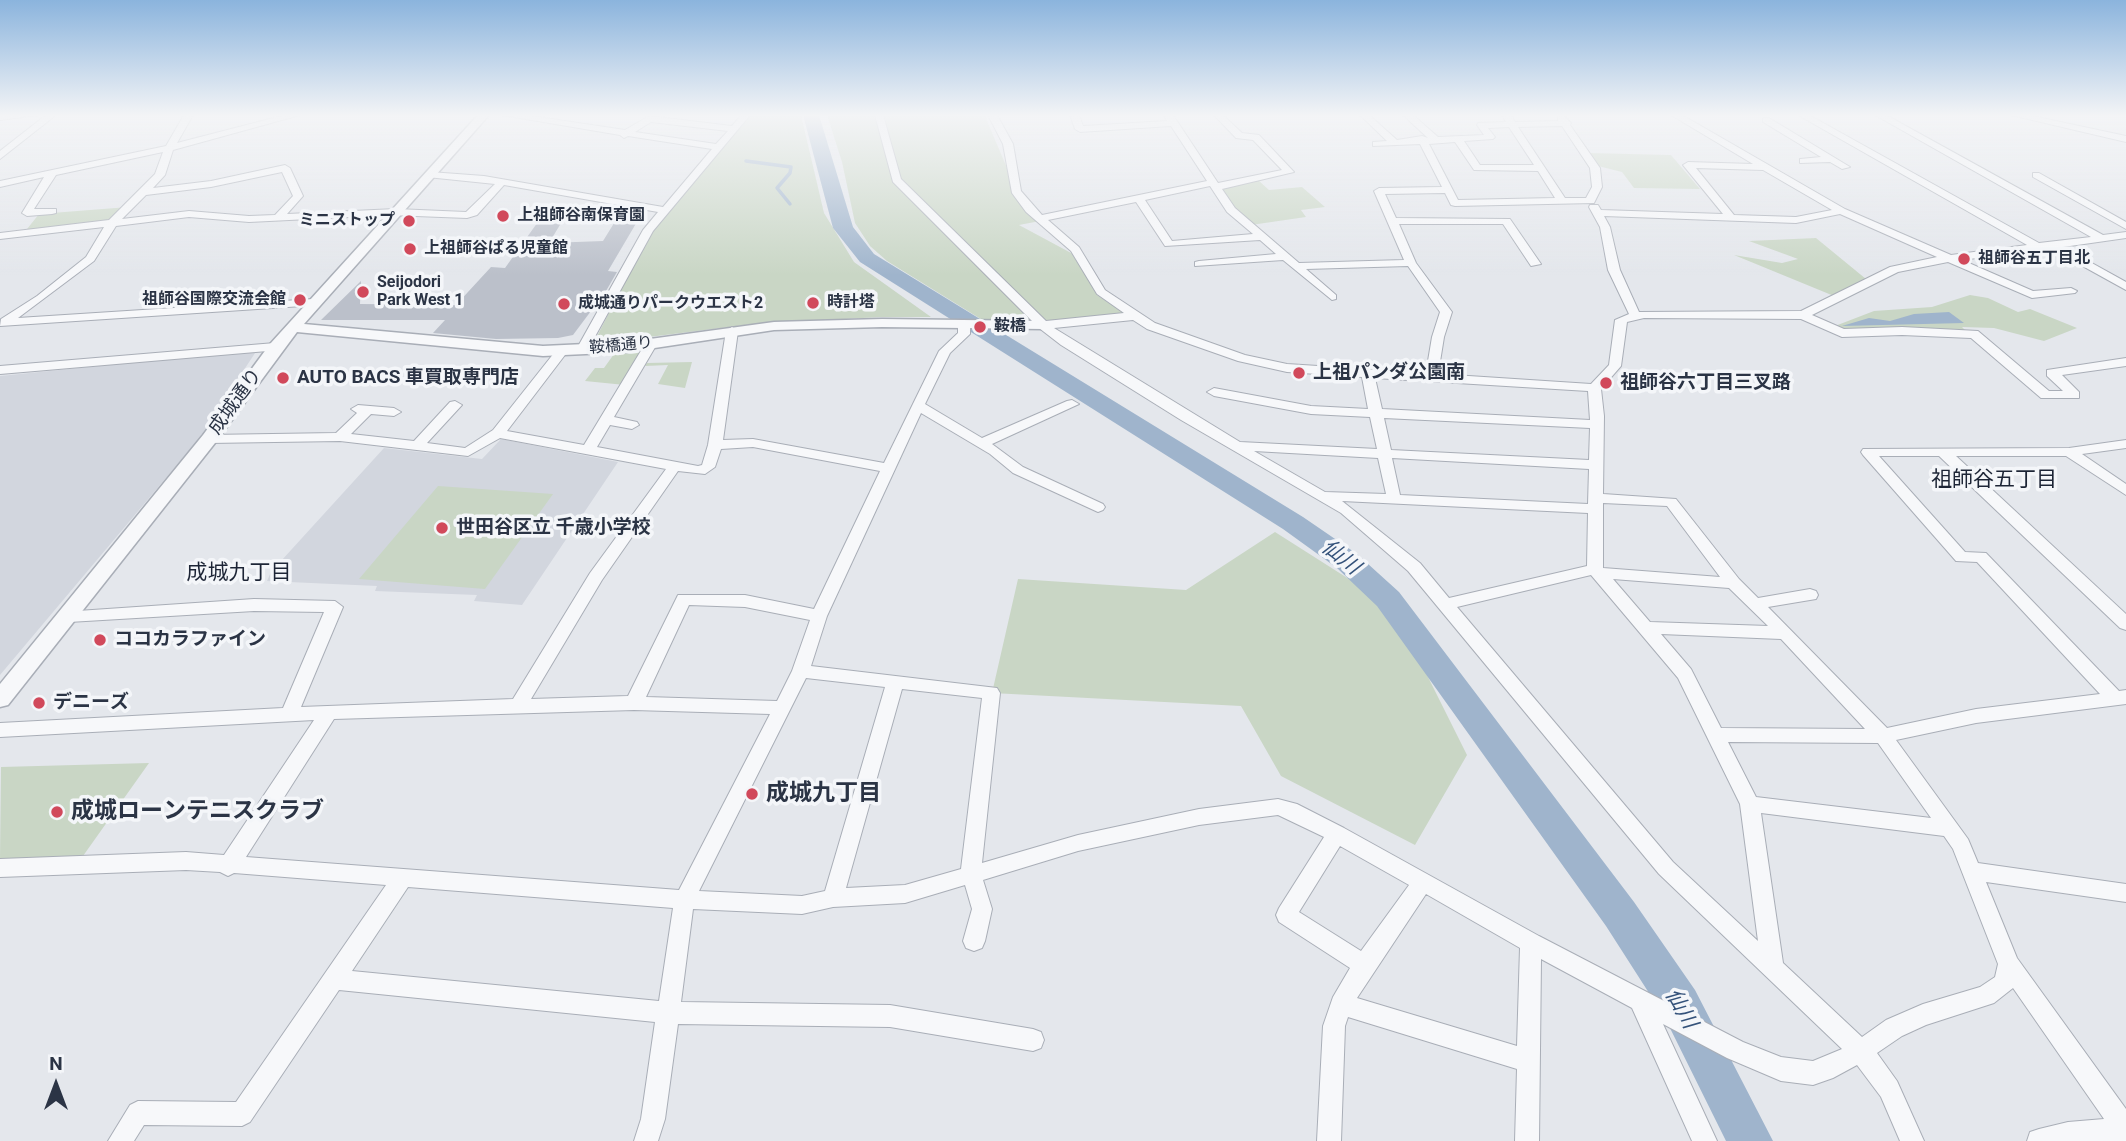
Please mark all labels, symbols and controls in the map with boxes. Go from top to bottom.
place label: 上祖師谷南保育園 [517,206,645,226]
marker: 上祖師谷南保育園 [495,208,511,224]
place label: ミニストップ [299,211,395,231]
marker: ミニストップ [401,213,417,229]
place label: 上祖師谷ぱる児童館 [424,239,568,259]
marker: 上祖師谷ぱる児童館 [402,241,418,257]
place label: 祖師谷五丁目北 [1978,249,2090,269]
marker: 祖師谷五丁目北 [1956,251,1972,267]
place label: Seijodori Park West 1 [377,273,463,311]
marker: Seijodori Park West 1 [355,284,371,300]
place label: 祖師谷国際交流会館 [142,290,286,310]
marker: 祖師谷国際交流会館 [292,292,308,308]
place label: 時計塔 [827,293,875,313]
place label: 成城通りパークウエスト2 [578,294,763,314]
marker: 時計塔 [805,295,821,311]
marker: 成城通りパークウエスト2 [556,296,572,312]
place label: 鞍橋 [994,317,1026,337]
marker: 鞍橋 [972,319,988,335]
street label: 鞍橋通り [588,334,654,358]
place label: 上祖パンダ公園南 [1313,362,1465,384]
street label: 成城通り [204,365,268,439]
marker: 上祖パンダ公園南 [1291,365,1307,381]
place label: AUTO BACS 車買取専門店 [297,367,519,389]
marker: AUTO BACS 車買取専門店 [275,370,291,386]
place label: 祖師谷六丁目三叉路 [1620,372,1791,394]
marker: 祖師谷六丁目三叉路 [1598,375,1614,391]
district label: 祖師谷五丁目 [1931,468,2057,494]
place label: 世田谷区立 千歳小学校 [456,517,651,539]
marker: 世田谷区立 千歳小学校 [434,520,450,536]
water label: 仙川 [1316,535,1364,581]
district label: 成城九丁目 [187,561,291,587]
place label: ココカラファイン [114,629,266,651]
marker: ココカラファイン [92,632,108,648]
place label: デニーズ [53,692,129,714]
marker: デニーズ [31,695,47,711]
place label: 成城九丁目 [766,780,881,808]
marker: 成城九丁目 [744,786,760,802]
place label: 成城ローンテニスクラブ [71,798,324,826]
marker: 成城ローンテニスクラブ [49,804,65,820]
water label: 仙川 [1659,985,1701,1033]
north arrow [21,1050,91,1120]
text: N [49,1052,63,1075]

